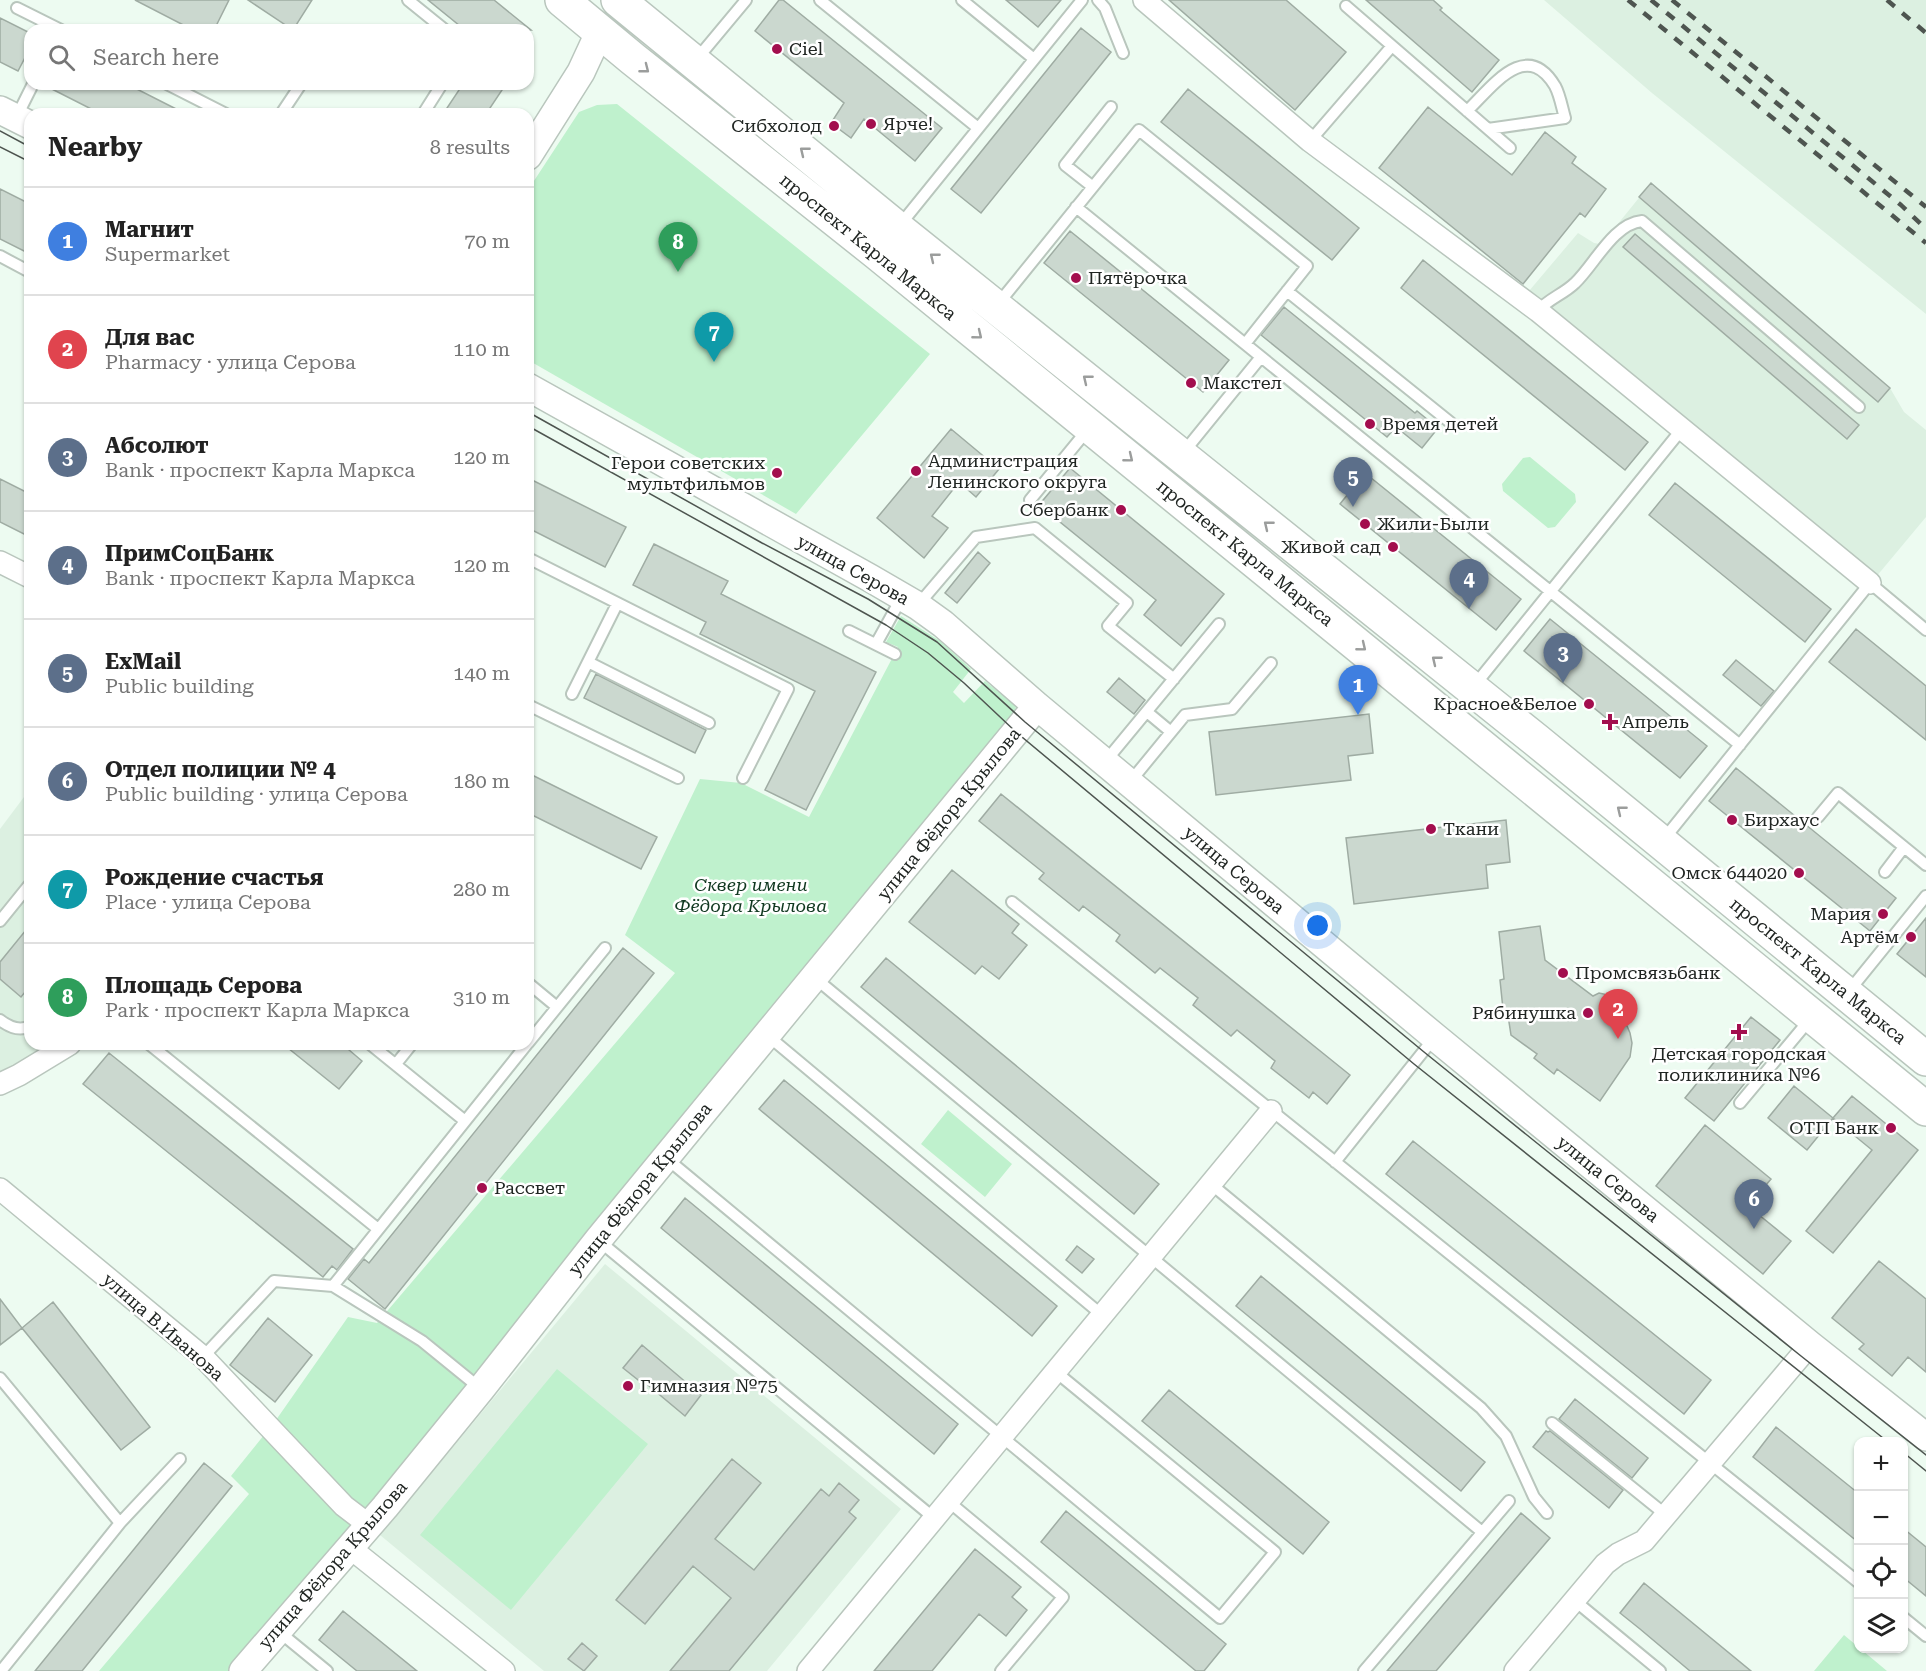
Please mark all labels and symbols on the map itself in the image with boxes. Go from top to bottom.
place label: Ciel [789,38,824,59]
marker: Ciel [770,42,784,56]
one-way arrow [638,61,649,72]
place label: Ярче! [883,113,933,134]
place label: Сибхолод [731,115,822,136]
marker: Ярче! [864,117,878,131]
marker: Сибхолод [827,119,841,133]
one-way arrow [799,147,810,158]
street label: проспект Карла Маркса [776,169,961,324]
pin: 8 [658,222,698,272]
one-way arrow [930,254,941,265]
place label: Пятёрочка [1088,267,1187,288]
marker: Пятёрочка [1069,271,1083,285]
pin: 7 [694,312,734,362]
one-way arrow [971,328,982,339]
place label: Макстел [1203,372,1282,393]
one-way arrow [1082,376,1093,387]
marker: Макстел [1184,376,1198,390]
place label: Время детей [1382,413,1498,434]
marker: Время детей [1363,417,1377,431]
place label: Администрация Ленинского округа [928,450,1107,492]
one-way arrow [1122,451,1133,462]
place label: Герои советских мультфильмов [611,452,766,494]
pin: 5 [1334,458,1372,507]
marker: Администрация Ленинского округа [909,464,923,478]
marker: Герои советских мультфильмов [770,466,784,480]
street label: проспект Карла Маркса [1153,475,1338,630]
place label: Сбербанк [1020,499,1109,520]
marker: Сбербанк [1114,503,1128,517]
place label: Жили-Были [1377,513,1489,534]
marker: Жили-Были [1358,517,1372,531]
one-way arrow [1264,522,1275,533]
street label: улица Серова [793,530,913,609]
place label: Живой сад [1281,536,1381,557]
marker: Живой сад [1386,540,1400,554]
pin: 4 [1450,560,1488,609]
pin: 3 [1544,634,1582,683]
one-way arrow [1355,640,1366,651]
one-way arrow [1432,657,1443,668]
pin: 1 [1338,666,1378,715]
place label: Красное&Белое [1433,693,1577,714]
marker: Красное&Белое [1582,697,1596,711]
place label: Апрель [1622,711,1689,732]
marker: Апрель [1603,715,1617,729]
street label: улица Фёдора Крылова [873,723,1025,904]
one-way arrow [1617,806,1628,817]
place label: Бирхаус [1744,809,1819,830]
marker: Бирхаус [1725,813,1739,827]
place label: Ткани [1443,818,1499,839]
street label: улица Серова [1180,821,1289,918]
marker: Ткани [1424,822,1438,836]
place label: Омск 644020 [1672,862,1787,883]
marker: Омск 644020 [1792,866,1806,880]
park label: Сквер имени Фёдора Крылова [675,874,827,916]
street label: проспект Карла Маркса [1726,893,1911,1048]
place label: Мария [1810,903,1871,924]
marker: Мария [1876,907,1890,921]
your location [1303,911,1332,940]
place label: Артём [1840,926,1899,947]
marker: Артём [1904,930,1918,944]
place label: Промсвязьбанк [1575,962,1721,983]
marker: Промсвязьбанк [1556,966,1570,980]
pin: 2 [1598,990,1638,1039]
place label: Рябинушка [1472,1002,1576,1023]
marker: Рябинушка [1581,1006,1595,1020]
marker: Детская городская поликлиника №6 [1730,1023,1748,1041]
place label: Детская городская поликлиника №6 [1652,1043,1826,1085]
street label: улица Фёдора Крылова [564,1098,716,1279]
place label: ОТП Банк [1789,1117,1879,1138]
marker: ОТП Банк [1884,1121,1898,1135]
street label: улица Серова [1553,1131,1664,1226]
place label: Рассвет [494,1177,565,1198]
pin: 6 [1734,1180,1774,1229]
marker: Рассвет [475,1181,489,1195]
street label: улица В.Иванова [98,1268,228,1385]
place label: Гимназия №75 [640,1375,778,1396]
marker: Гимназия №75 [621,1379,635,1393]
street label: улица Фёдора Крылова [254,1476,411,1653]

